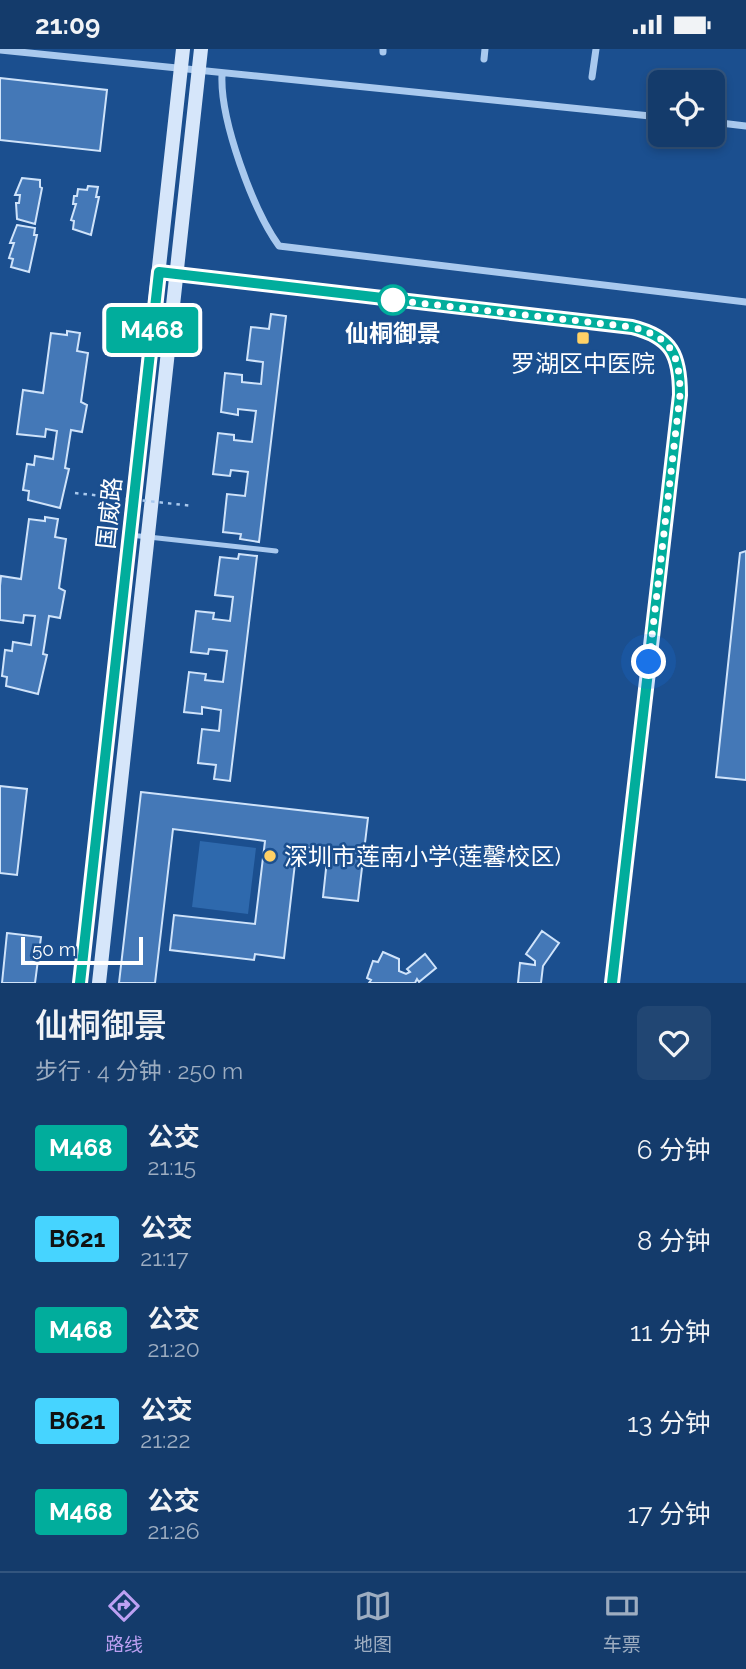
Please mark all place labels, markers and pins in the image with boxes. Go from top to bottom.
marker: 仙桐御景 [378,285,408,315]
place label: 仙桐御景 [345,319,441,348]
marker: 罗湖区中医院 [575,330,591,346]
place label: 罗湖区中医院 [511,349,655,378]
place label: 深圳市莲南小学(莲馨校区) [284,842,561,871]
marker: 深圳市莲南小学(莲馨校区) [262,848,278,864]

